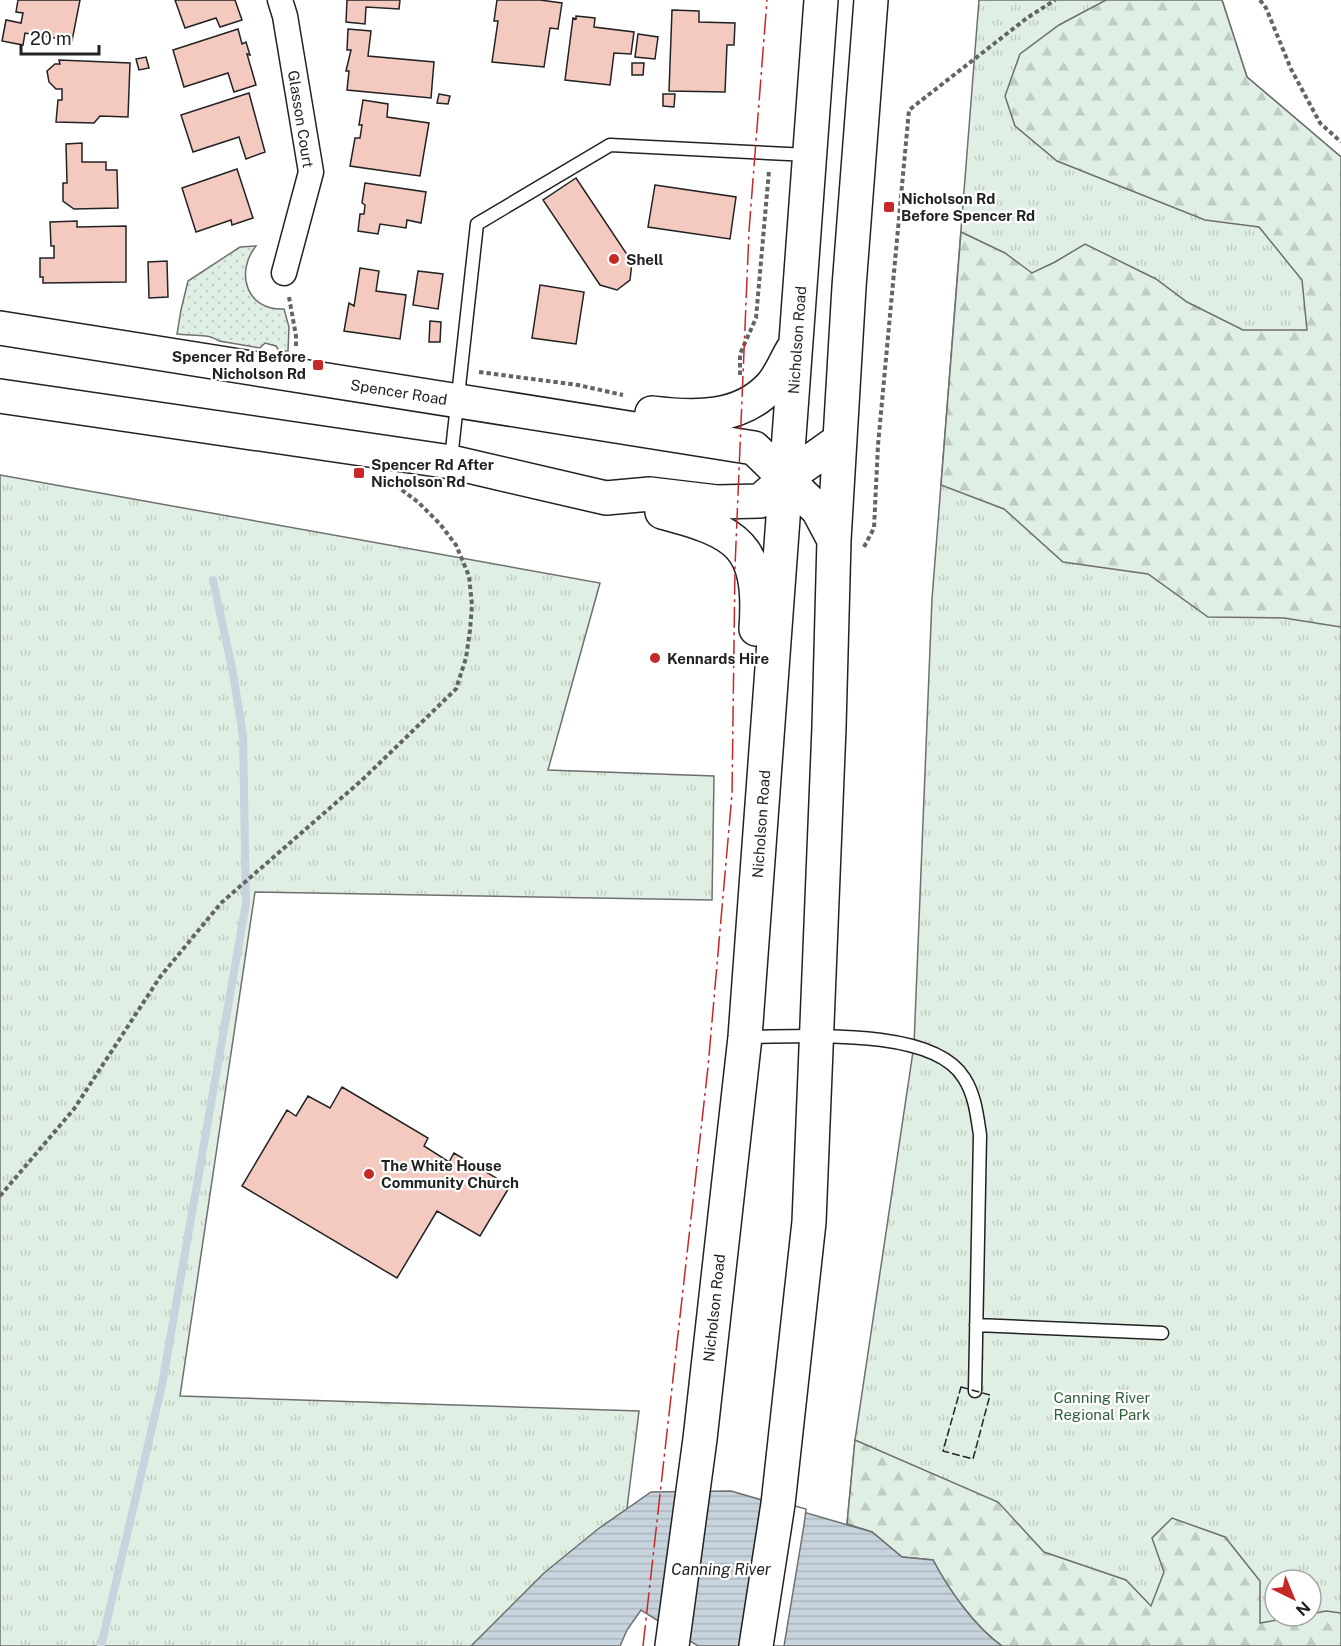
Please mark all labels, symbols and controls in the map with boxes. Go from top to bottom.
scale bar [21,18,99,56]
text: 20 m [30,28,72,49]
street label: Glasson Court [285,69,317,169]
place label: Nicholson Rd Before Spencer Rd [901,190,1035,224]
marker: Nicholson Rd Before Spencer Rd [882,200,896,214]
place label: Shell [626,251,664,268]
marker: Shell [607,252,621,266]
street label: Nicholson Road [785,285,809,395]
place label: Spencer Rd Before Nicholson Rd [172,348,306,382]
marker: Spencer Rd Before Nicholson Rd [311,358,325,372]
street label: Spencer Road [349,376,449,408]
place label: Spencer Rd After Nicholson Rd [371,456,494,490]
marker: Spencer Rd After Nicholson Rd [352,466,366,480]
place label: Kennards Hire [667,650,769,667]
marker: Kennards Hire [648,651,662,665]
street label: Nicholson Road [749,769,773,879]
place label: The White House Community Church [381,1157,519,1191]
marker: The White House Community Church [362,1167,376,1181]
street label: Nicholson Road [700,1253,728,1363]
park label: Canning River Regional Park [1054,1389,1151,1423]
water label: Canning River [671,1560,772,1579]
north arrow [1263,1568,1323,1628]
text: N [1292,1597,1314,1620]

